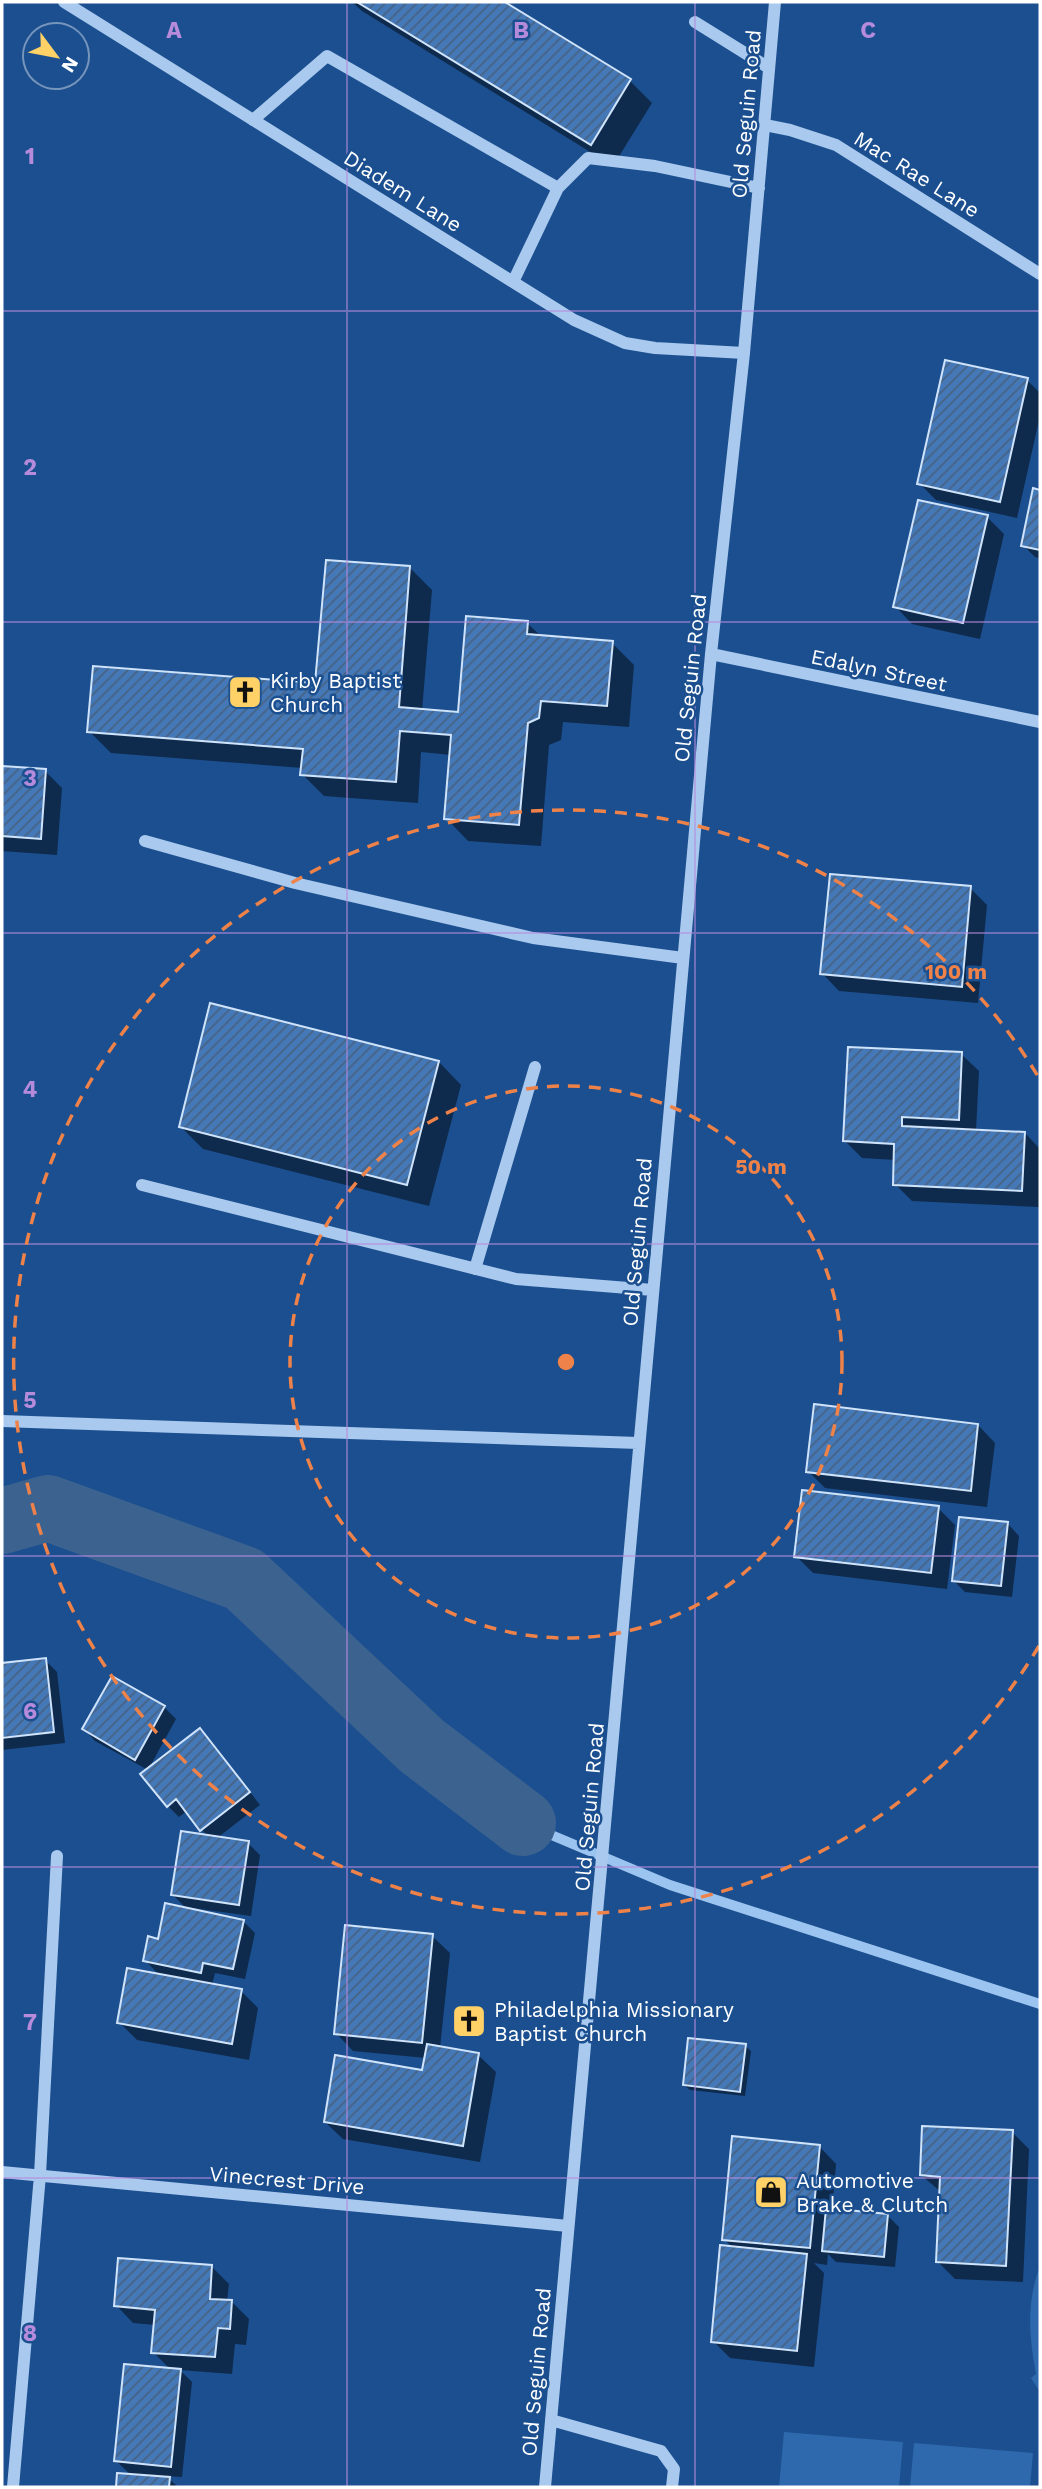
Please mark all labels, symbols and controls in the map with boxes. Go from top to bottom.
text: A [166,17,182,44]
text: B [513,17,529,44]
text: C [860,17,876,44]
north arrow [21,21,91,91]
street label: Old Seguin Road [726,29,766,199]
text: N [57,53,83,77]
street label: Mac Rae Lane [850,125,984,223]
text: 1 [25,143,35,170]
street label: Diadem Lane [339,145,467,237]
text: 2 [23,454,37,481]
street label: Old Seguin Road [669,593,711,763]
street label: Edalyn Street [809,643,949,697]
place label: Kirby Baptist Church [270,668,401,717]
church icon: Kirby Baptist Church [226,673,264,711]
text: 3 [23,765,37,792]
text: 100 m [925,959,987,984]
text: 4 [23,1076,38,1103]
text: 50 m [735,1154,787,1179]
street label: Old Seguin Road [617,1157,657,1327]
centre of rings [554,1350,578,1374]
text: 5 [23,1387,37,1414]
text: 6 [23,1698,37,1725]
street label: Old Seguin Road [569,1722,609,1892]
place label: Philadelphia Missionary Baptist Church [494,1997,734,2046]
church icon: Philadelphia Missionary Baptist Church [450,2002,488,2040]
text: 7 [23,2009,37,2036]
street label: Vinecrest Drive [208,2161,366,2199]
place label: Automotive Brake & Clutch [796,2168,948,2217]
shop icon: Automotive Brake & Clutch [752,2173,790,2211]
street label: Old Seguin Road [516,2287,556,2457]
text: 8 [23,2320,37,2347]

